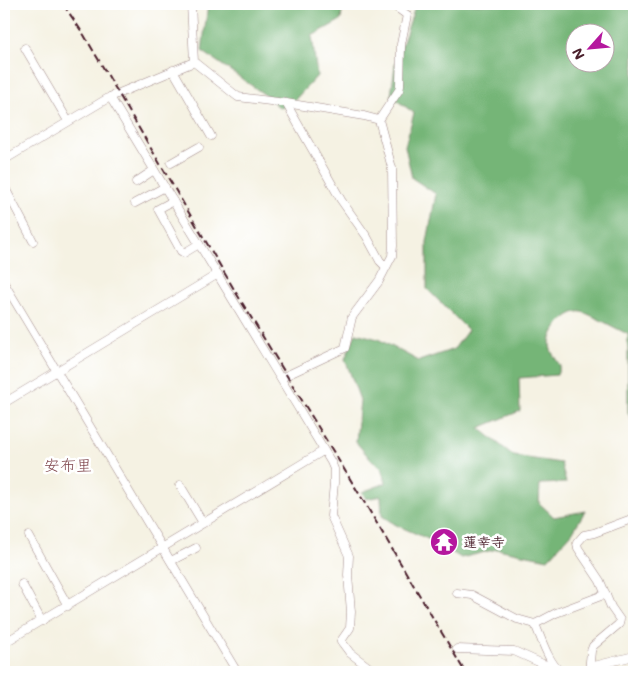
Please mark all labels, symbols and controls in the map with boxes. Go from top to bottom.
north arrow [566,22,616,72]
text: N [567,45,589,63]
district label: 安布里 [44,454,92,475]
temple icon: 蓮幸寺 [429,527,459,557]
place label: 蓮幸寺 [463,532,505,551]

